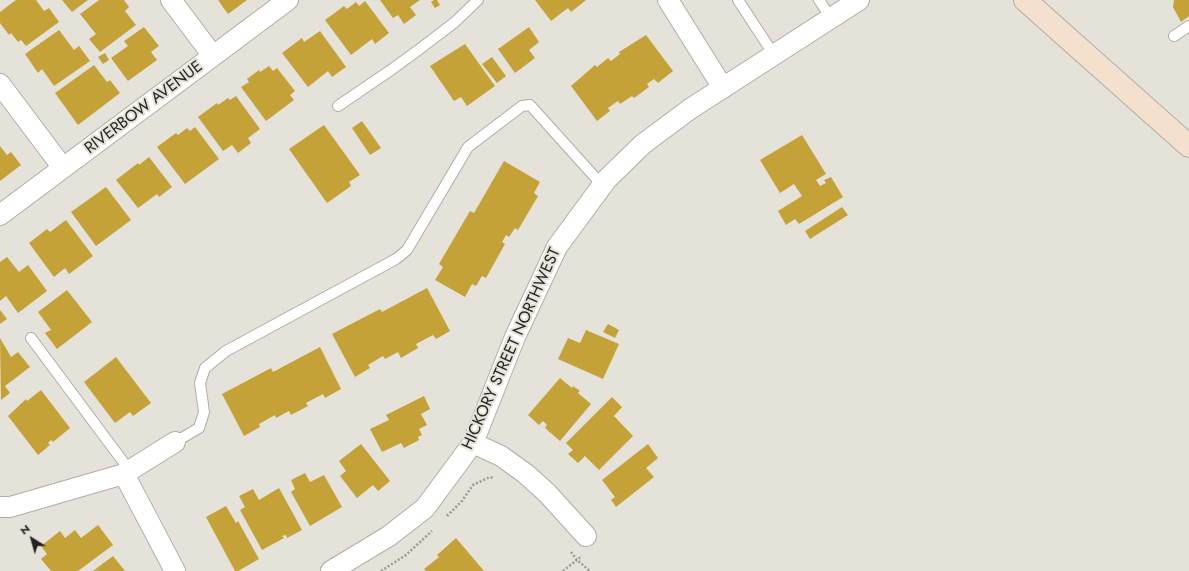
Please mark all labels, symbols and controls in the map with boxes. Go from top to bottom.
street label: RIVERBOW AVENUE [81,57,207,159]
street label: HICKORY STREET NORTHWEST [459,245,565,453]
north arrow [12,519,52,559]
text: N [16,520,33,538]

